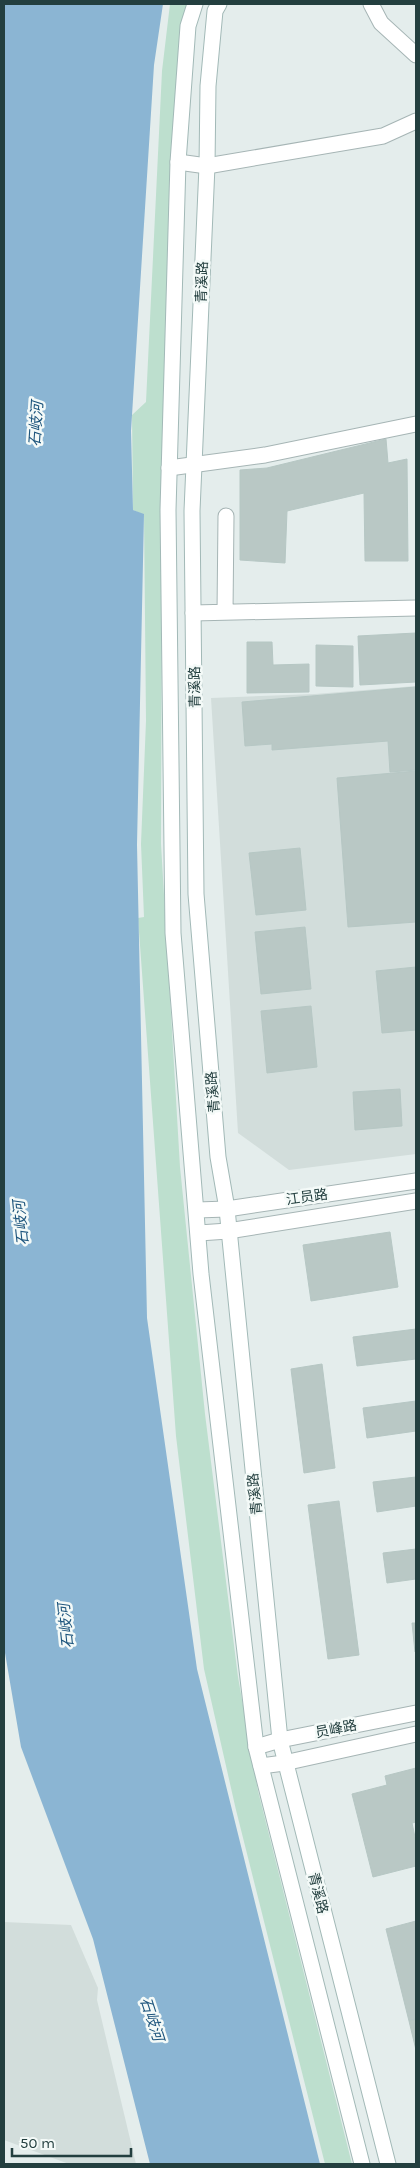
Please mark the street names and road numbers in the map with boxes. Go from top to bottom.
street label: 青溪路 [193,261,211,303]
street label: 青溪路 [186,666,204,708]
street label: 青溪路 [203,1070,223,1114]
street label: 江员路 [285,1186,329,1208]
street label: 青溪路 [244,1472,266,1516]
street label: 员峰路 [314,1717,358,1741]
street label: 青溪路 [305,1871,331,1915]

